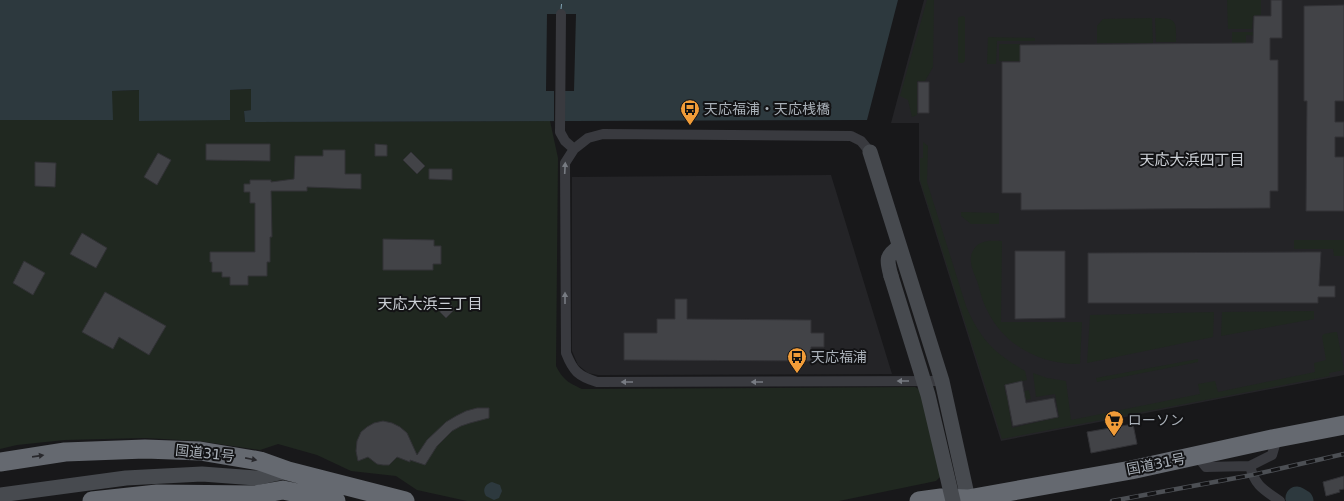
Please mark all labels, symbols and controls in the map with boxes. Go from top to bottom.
bus stop icon: 天応福浦・天応桟橋 [679,98,701,126]
place label: 天応福浦・天応桟橋 [704,101,830,117]
district label: 天応大浜四丁目 [1139,151,1245,169]
one-way arrow [562,162,569,175]
one-way arrow [562,292,569,304]
district label: 天応大浜三丁目 [377,295,483,313]
bus stop icon: 天応福浦 [786,346,808,374]
place label: 天応福浦 [811,349,867,365]
one-way arrow [896,378,909,384]
one-way arrow [620,379,633,385]
one-way arrow [750,379,763,385]
supermarket icon: ローソン [1103,409,1125,437]
place label: ローソン [1128,412,1184,428]
street label: 国道31号 [174,442,236,464]
street label: 国道31号 [1125,450,1187,478]
one-way arrow [32,453,44,459]
one-way arrow [245,456,258,462]

